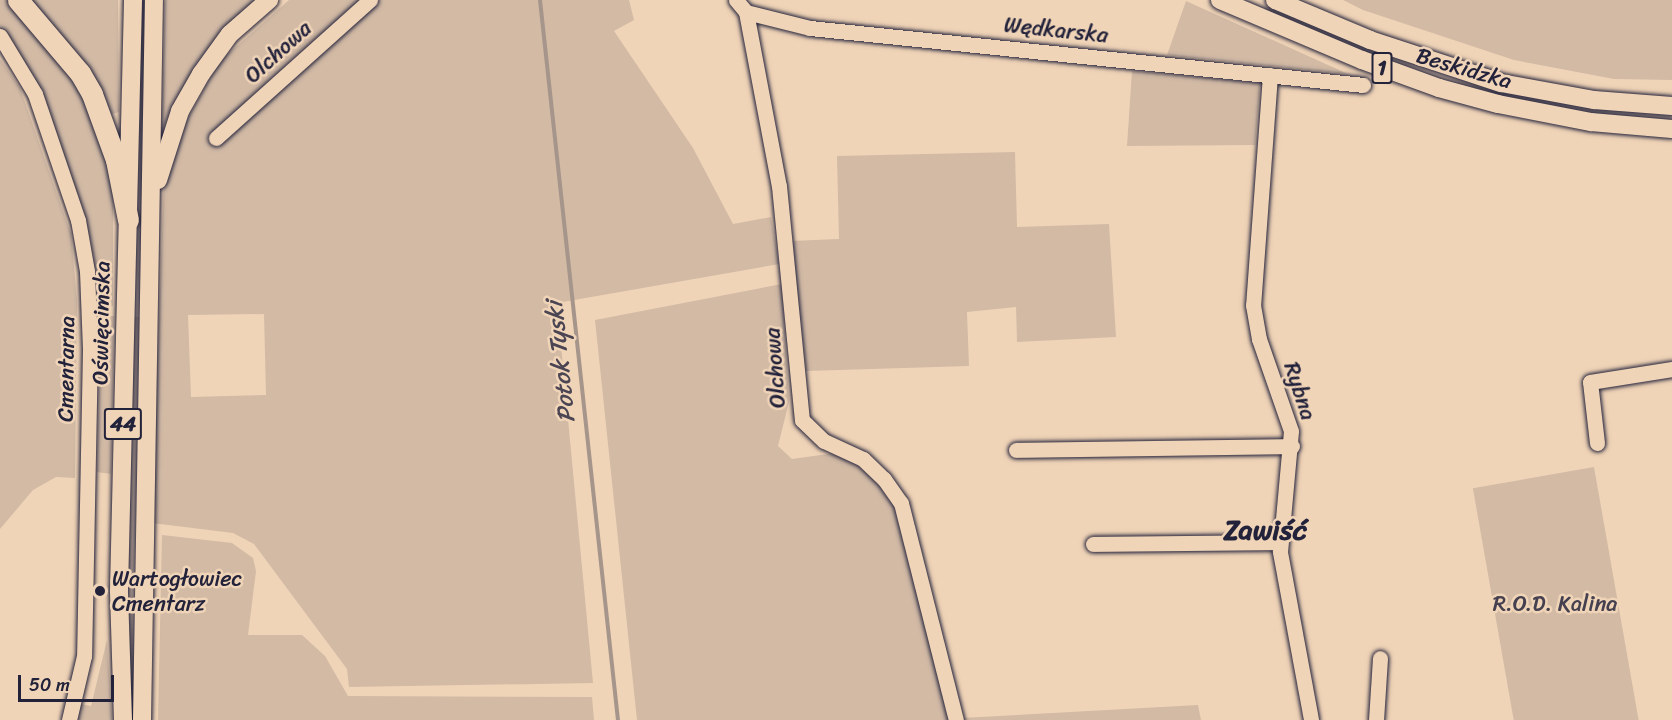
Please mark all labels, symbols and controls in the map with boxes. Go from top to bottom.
street label: Wędkarska [1003,11,1109,49]
street label: Olchowa [239,15,317,89]
street label: Beskidzka [1413,42,1515,94]
road number: 1 [1370,50,1394,86]
street label: Oświęcimska [87,261,115,385]
water label: Potok Tyski [540,300,582,424]
street label: Cmentarna [52,316,80,422]
street label: Olchowa [759,327,791,409]
street label: Rybna [1278,359,1322,423]
road number: 44 [104,406,142,442]
district label: Zawiść [1223,513,1307,547]
place label: Wartogłowiec Cmentarz [112,565,243,616]
marker: Wartogłowiec Cmentarz [93,584,107,598]
park label: R.O.D. Kalina [1493,591,1617,617]
scale bar [21,663,117,701]
text: 50 m [29,669,70,701]

